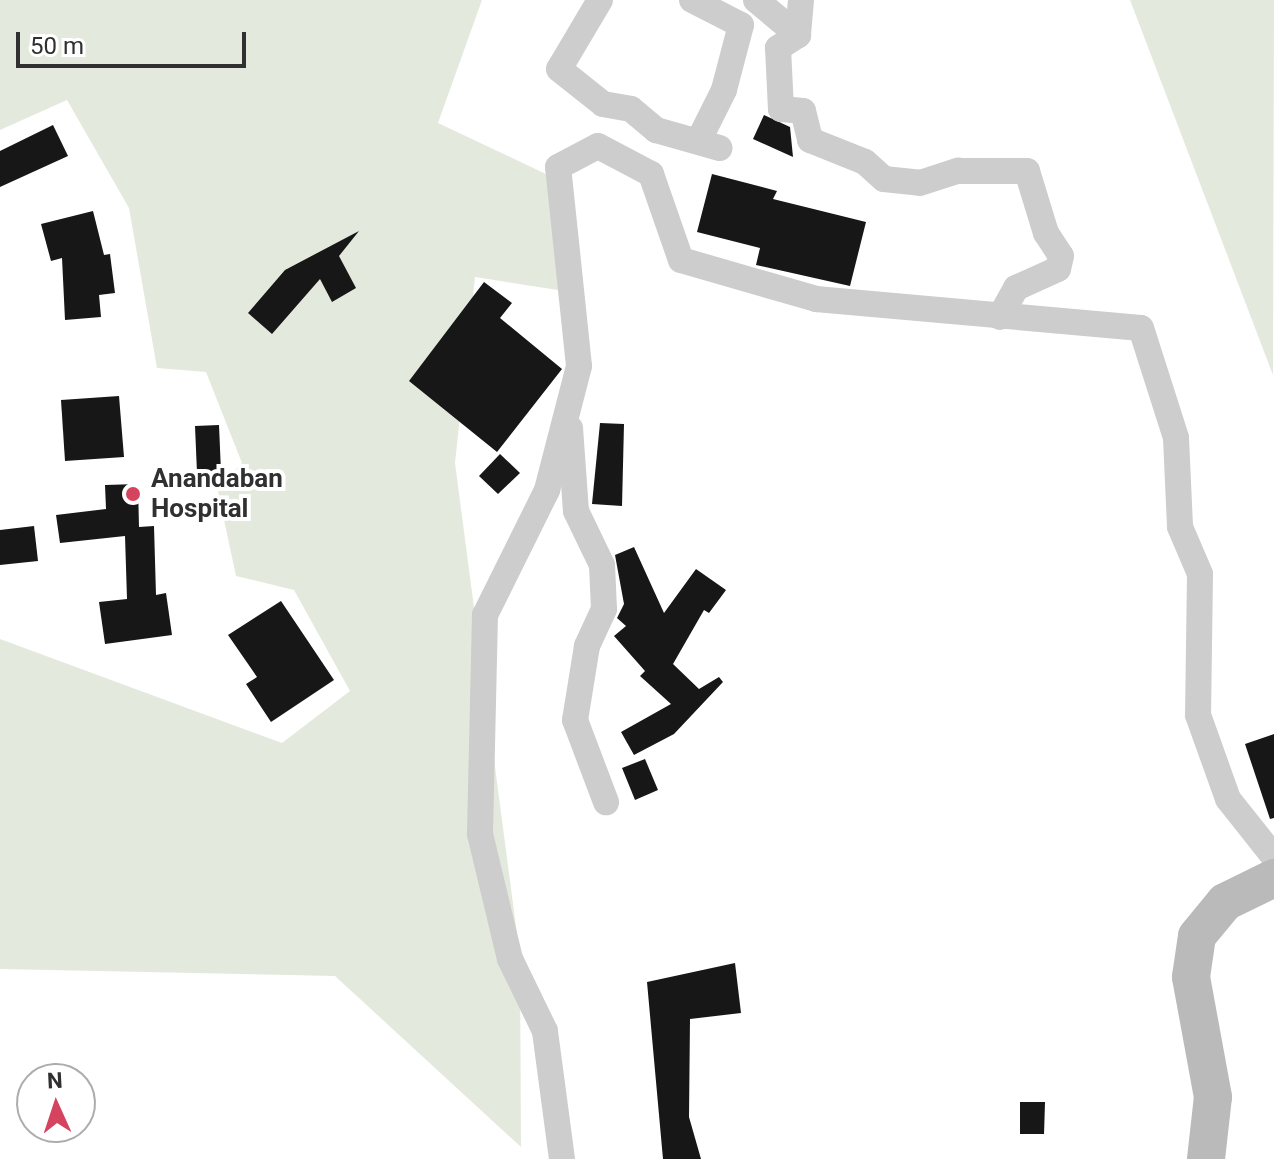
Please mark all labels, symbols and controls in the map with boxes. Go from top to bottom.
scale bar [20,16,250,66]
text: 50 m [30,32,84,60]
place label: Anandaban Hospital [151,463,283,524]
marker: Anandaban Hospital [122,483,144,505]
north arrow [16,1063,96,1143]
text: N [46,1068,63,1093]

